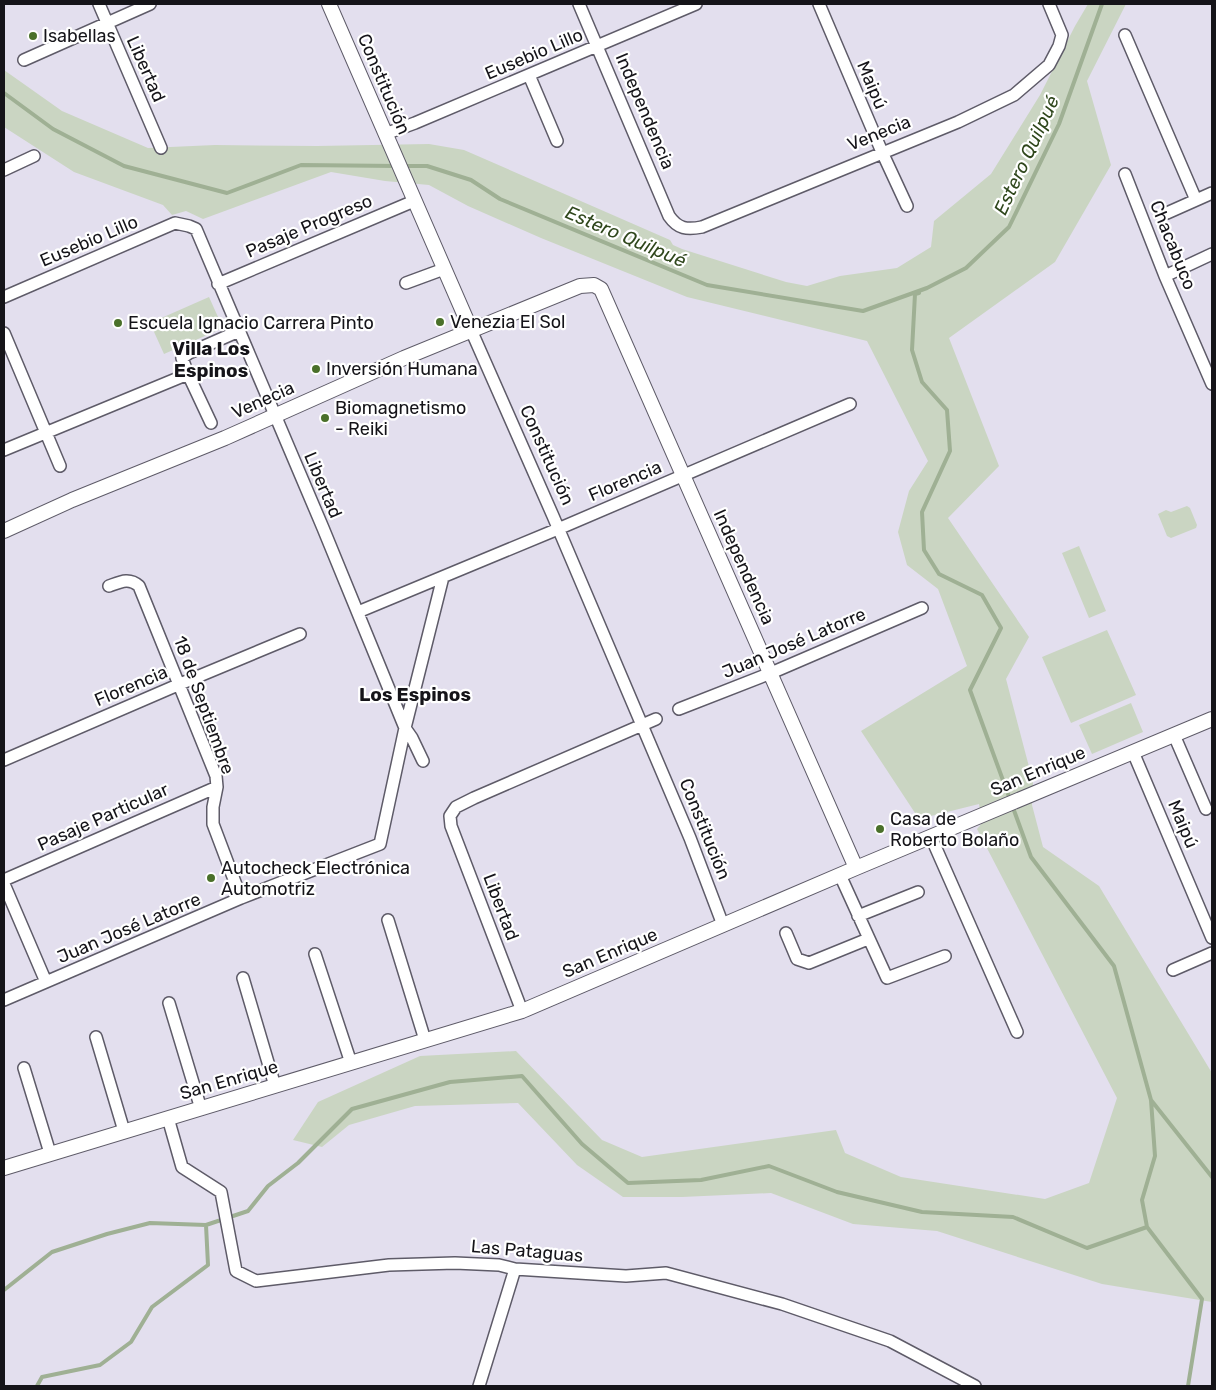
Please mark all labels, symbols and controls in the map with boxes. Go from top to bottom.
street label: Eusebio Lillo [482,24,586,84]
place label: Isabellas [43,25,116,47]
marker: Isabellas [27,30,39,42]
street label: Constitución [353,30,415,138]
street label: Libertad [122,33,170,105]
street label: Independencia [611,50,679,172]
street label: Maipú [852,58,892,112]
water label: Estero Quilpué [989,92,1064,218]
street label: Venecia [844,110,914,156]
street label: Pasaje Progreso [242,189,376,263]
street label: Chacabuco [1145,197,1201,293]
water label: Estero Quilpué [562,201,690,272]
street label: Eusebio Lillo [37,211,141,271]
place label: Venezia El Sol [450,311,565,333]
place label: Escuela Ignacio Carrera Pinto [128,312,374,334]
marker: Venezia El Sol [434,316,446,328]
marker: Escuela Ignacio Carrera Pinto [112,317,124,329]
district label: Villa Los Espinos [172,337,250,382]
place label: Inversión Humana [326,358,478,380]
marker: Inversión Humana [310,363,322,375]
street label: Venecia [228,376,298,424]
place label: Biomagnetismo - Reiki [335,397,466,440]
street label: Constitución [515,402,579,508]
marker: Biomagnetismo - Reiki [319,412,331,424]
street label: Libertad [299,449,347,521]
street label: Florencia [585,456,665,506]
street label: Independencia [709,506,779,628]
street label: Juan José Latorre [719,603,869,683]
street label: 18 de Septiembre [169,633,239,777]
street label: Florencia [91,661,171,711]
district label: Los Espinos [359,683,471,706]
street label: San Enrique [987,741,1089,801]
street label: Constitución [675,775,735,883]
street label: Pasaje Particular [34,778,172,856]
street label: Maipú [1163,797,1203,851]
place label: Casa de Roberto Bolaño [890,808,1019,851]
marker: Casa de Roberto Bolaño [874,823,886,835]
place label: Autocheck Electrónica Automotriz [221,857,410,900]
street label: Libertad [478,870,524,944]
marker: Autocheck Electrónica Automotriz [205,872,217,884]
street label: Juan José Latorre [54,888,204,968]
street label: San Enrique [559,923,661,983]
street label: San Enrique [177,1055,281,1105]
street label: Las Pataguas [470,1235,584,1267]

